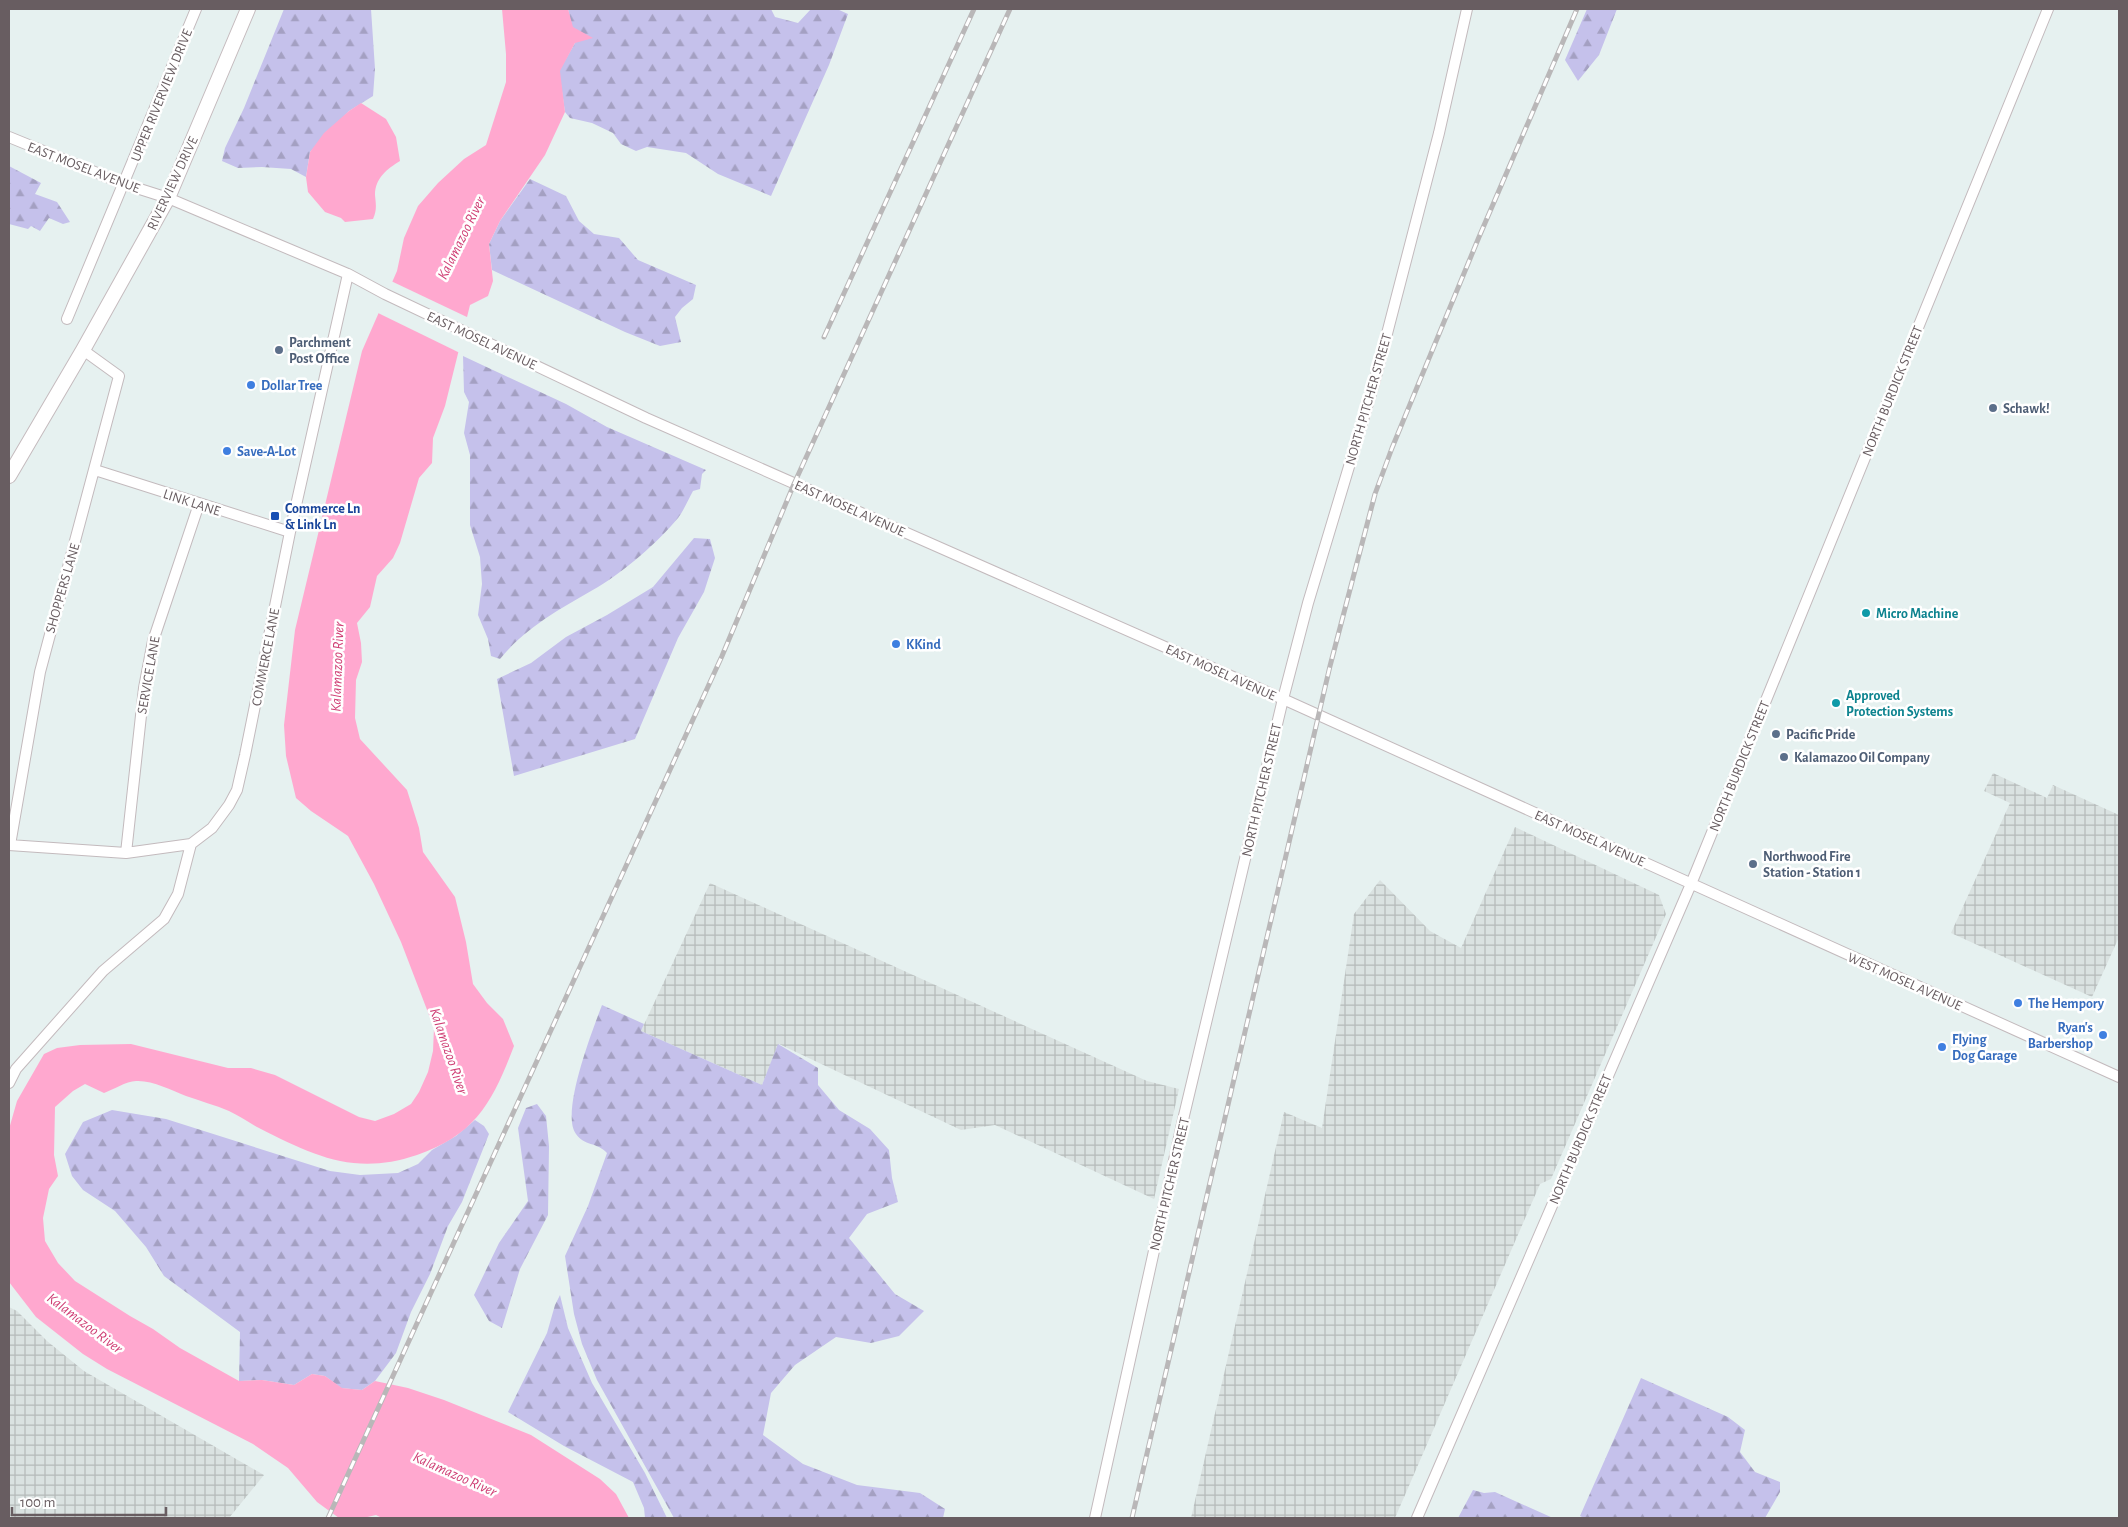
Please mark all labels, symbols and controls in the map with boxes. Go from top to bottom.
street label: UPPER RIVERVIEW DRIVE [129,27,195,164]
street label: RIVERVIEW DRIVE [145,134,201,232]
street label: EAST MOSEL AVENUE [25,140,142,196]
water label: Kalamazoo River [435,194,488,282]
street label: EAST MOSEL AVENUE [425,309,539,373]
street label: NORTH BURDICK STREET [1860,324,1926,459]
street label: NORTH PITCHER STREET [1343,332,1395,467]
place label: Parchment Post Office [289,336,351,366]
marker: Parchment Post Office [273,344,285,356]
marker: Dollar Tree [245,379,257,391]
place label: Dollar Tree [261,379,323,393]
marker: Schawk! [1987,402,1999,414]
place label: Schawk! [2003,402,2050,416]
marker: Save-A-Lot [221,445,233,457]
place label: Save-A-Lot [237,445,296,459]
street label: EAST MOSEL AVENUE [792,478,907,540]
street label: LINK LANE [161,487,222,519]
place label: Commerce Ln & Link Ln [285,502,360,532]
marker: Commerce Ln & Link Ln [269,510,281,522]
street label: SHOPPERS LANE [43,541,83,635]
street label: COMMERCE LANE [250,607,282,707]
marker: Micro Machine [1860,607,1872,619]
place label: Micro Machine [1876,607,1959,621]
water label: Kalamazoo River [328,621,347,712]
street label: SERVICE LANE [135,635,163,715]
marker: KKind [890,638,902,650]
place label: KKind [906,638,941,652]
street label: EAST MOSEL AVENUE [1163,642,1278,704]
place label: Approved Protection Systems [1846,689,1953,719]
marker: Approved Protection Systems [1830,697,1842,709]
street label: NORTH BURDICK STREET [1707,699,1773,834]
street label: NORTH PITCHER STREET [1240,722,1284,858]
marker: Pacific Pride [1770,728,1782,740]
place label: Pacific Pride [1786,728,1856,742]
marker: Kalamazoo Oil Company [1778,751,1790,763]
place label: Kalamazoo Oil Company [1794,751,1931,765]
street label: EAST MOSEL AVENUE [1532,808,1647,870]
place label: Northwood Fire Station - Station 1 [1763,850,1861,880]
marker: Northwood Fire Station - Station 1 [1747,858,1759,870]
street label: WEST MOSEL AVENUE [1845,950,1964,1014]
marker: The Hempory [2012,997,2024,1009]
place label: The Hempory [2028,997,2105,1011]
water label: Kalamazoo River [427,1006,471,1097]
place label: Ryan's Barbershop [2028,1021,2093,1051]
marker: Ryan's Barbershop [2097,1029,2109,1041]
place label: Flying Dog Garage [1952,1033,2017,1063]
marker: Flying Dog Garage [1936,1041,1948,1053]
street label: NORTH BURDICK STREET [1547,1072,1615,1206]
street label: NORTH PITCHER STREET [1148,1116,1192,1252]
water label: Kalamazoo River [44,1290,126,1357]
water label: Kalamazoo River [411,1449,500,1500]
scale bar [12,1484,166,1516]
text: 100 m [20,1495,55,1510]

